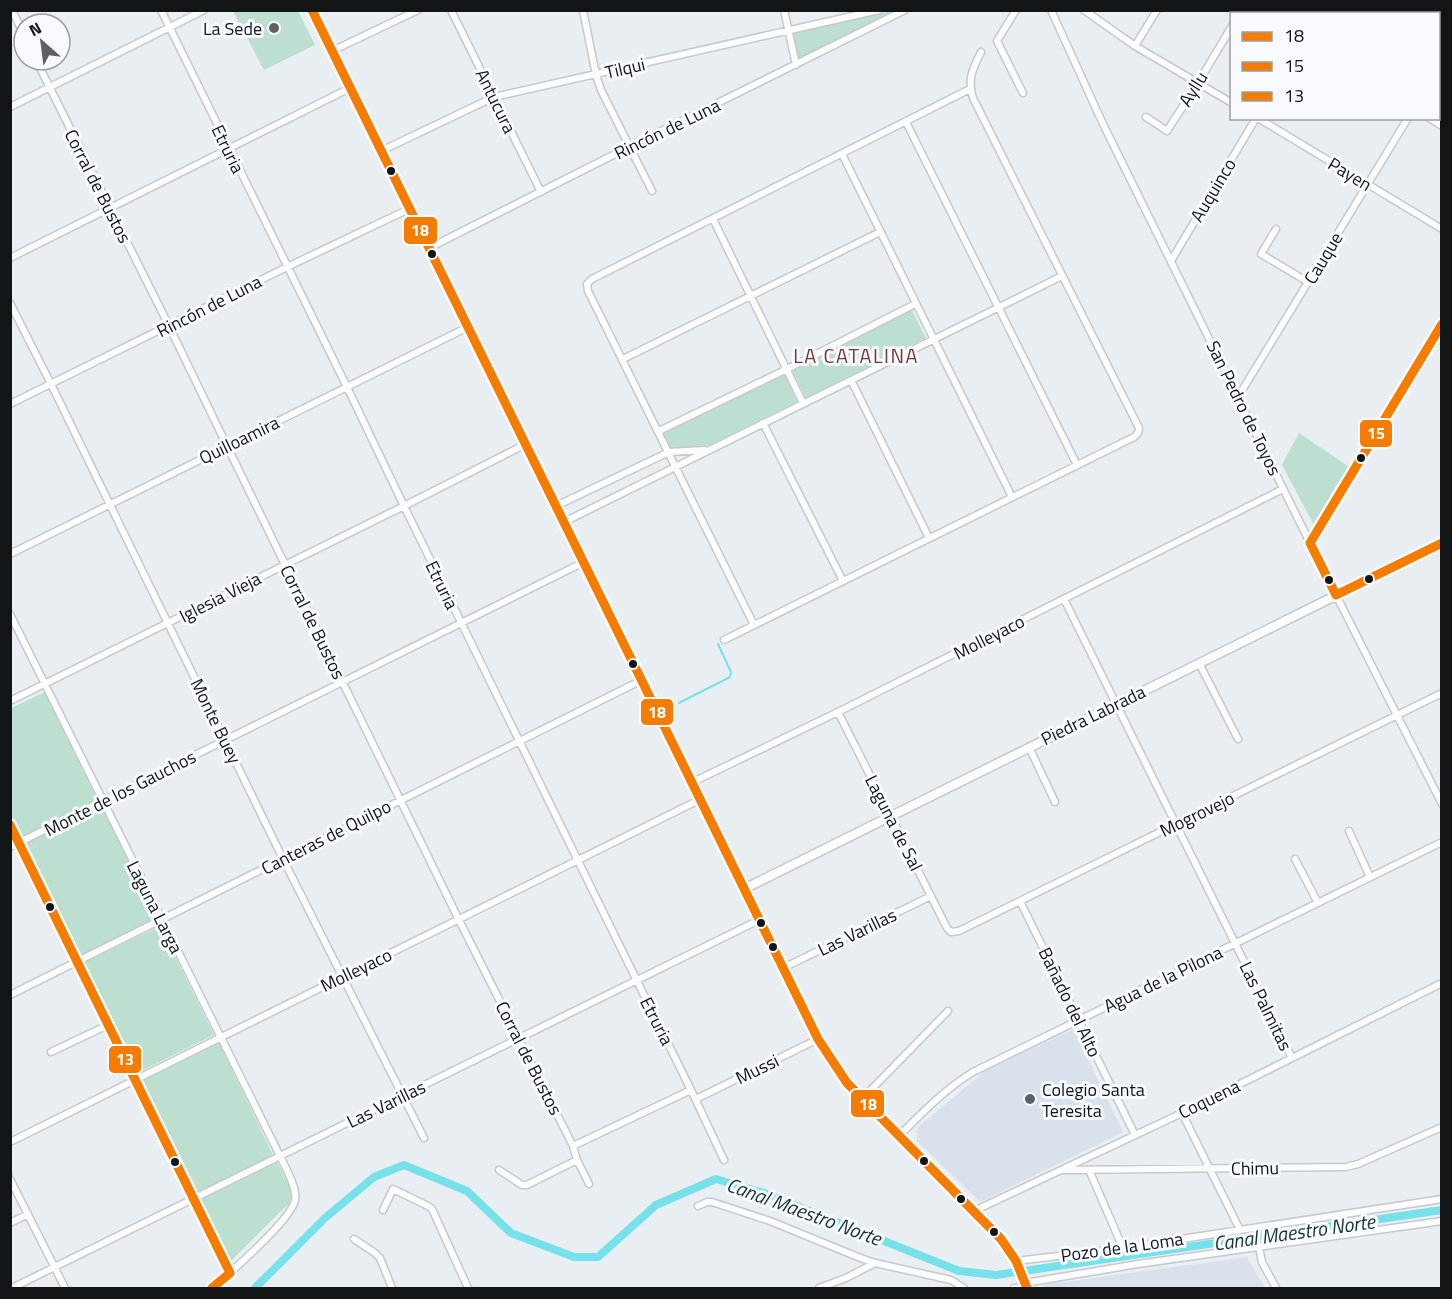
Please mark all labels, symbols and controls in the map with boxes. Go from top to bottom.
north arrow [12,12,72,72]
legend [1230,12,1440,120]
place label: La Sede [203,15,262,42]
text: N [24,16,45,42]
marker: La Sede [267,21,281,35]
text: 18 [1284,22,1304,49]
street label: Tilqui [602,50,648,86]
text: 15 [1284,52,1304,79]
street label: Antucura [469,64,523,138]
street label: Ayllu [1172,66,1214,112]
text: 13 [1284,82,1304,109]
street label: Rincón de Luna [609,92,725,166]
street label: Etruria [205,120,251,178]
street label: Corral de Bustos [58,124,138,248]
street label: Payen [1323,150,1377,198]
street label: Auquinco [1183,153,1243,227]
unlabelled marker [385,165,397,177]
line badge: 18 [403,216,438,245]
text: 18 [411,218,429,242]
street label: Cauque [1297,227,1349,289]
unlabelled marker [426,248,438,260]
street label: Rincón de Luna [152,268,266,344]
street label: San Pedro de Toyos [1200,336,1288,480]
district label: LA CATALINA [793,340,919,371]
street label: Quilloamira [194,409,284,471]
line badge: 15 [1359,419,1393,448]
text: 15 [1367,421,1385,445]
unlabelled marker [1355,452,1367,464]
street label: Etruria [419,556,465,614]
street label: Corral de Bustos [274,560,352,684]
street label: Iglesia Vieja [174,565,266,629]
unlabelled marker [1363,573,1375,585]
unlabelled marker [1323,574,1335,586]
street label: Molleyaco [949,608,1029,666]
unlabelled marker [627,658,639,670]
street label: Monte Buey [184,674,248,768]
street label: Piedra Labrada [1036,678,1150,752]
line badge: 18 [640,698,674,726]
text: 18 [648,700,666,724]
street label: Monte de los Gauchos [39,743,201,843]
street label: Laguna de Sal [858,770,930,876]
street label: Mogrovejo [1155,784,1239,844]
street label: Canteras de Quilpo [256,793,396,881]
street label: Laguna Larga [120,856,190,958]
unlabelled marker [44,901,56,913]
street label: Las Varillas [813,901,901,963]
unlabelled marker [755,917,767,929]
street label: Agua de la Pilona [1099,939,1227,1019]
street label: Molleyaco [316,941,396,999]
unlabelled marker [767,941,779,953]
street label: Bañado del Alto [1032,943,1108,1061]
street label: Las Palmitas [1233,957,1299,1055]
street label: Etruria [633,992,681,1050]
street label: Corral de Bustos [489,996,569,1120]
line badge: 13 [108,1045,142,1074]
text: 13 [116,1047,134,1071]
street label: Mussi [731,1047,783,1091]
street label: Coquena [1173,1072,1245,1126]
street label: Las Varillas [342,1073,430,1135]
place label: Colegio Santa Teresita [1042,1076,1145,1124]
line badge: 18 [850,1089,885,1118]
text: 18 [859,1092,877,1116]
marker: Colegio Santa Teresita [1023,1092,1037,1106]
street label: Chimu [1231,1154,1279,1182]
unlabelled marker [918,1155,930,1167]
unlabelled marker [169,1156,181,1168]
water label: Canal Maestro Norte [722,1169,887,1254]
unlabelled marker [955,1193,967,1205]
water label: Canal Maestro Norte [1211,1205,1379,1259]
street label: Pozo de la Loma [1059,1225,1185,1269]
unlabelled marker [988,1226,1000,1238]

